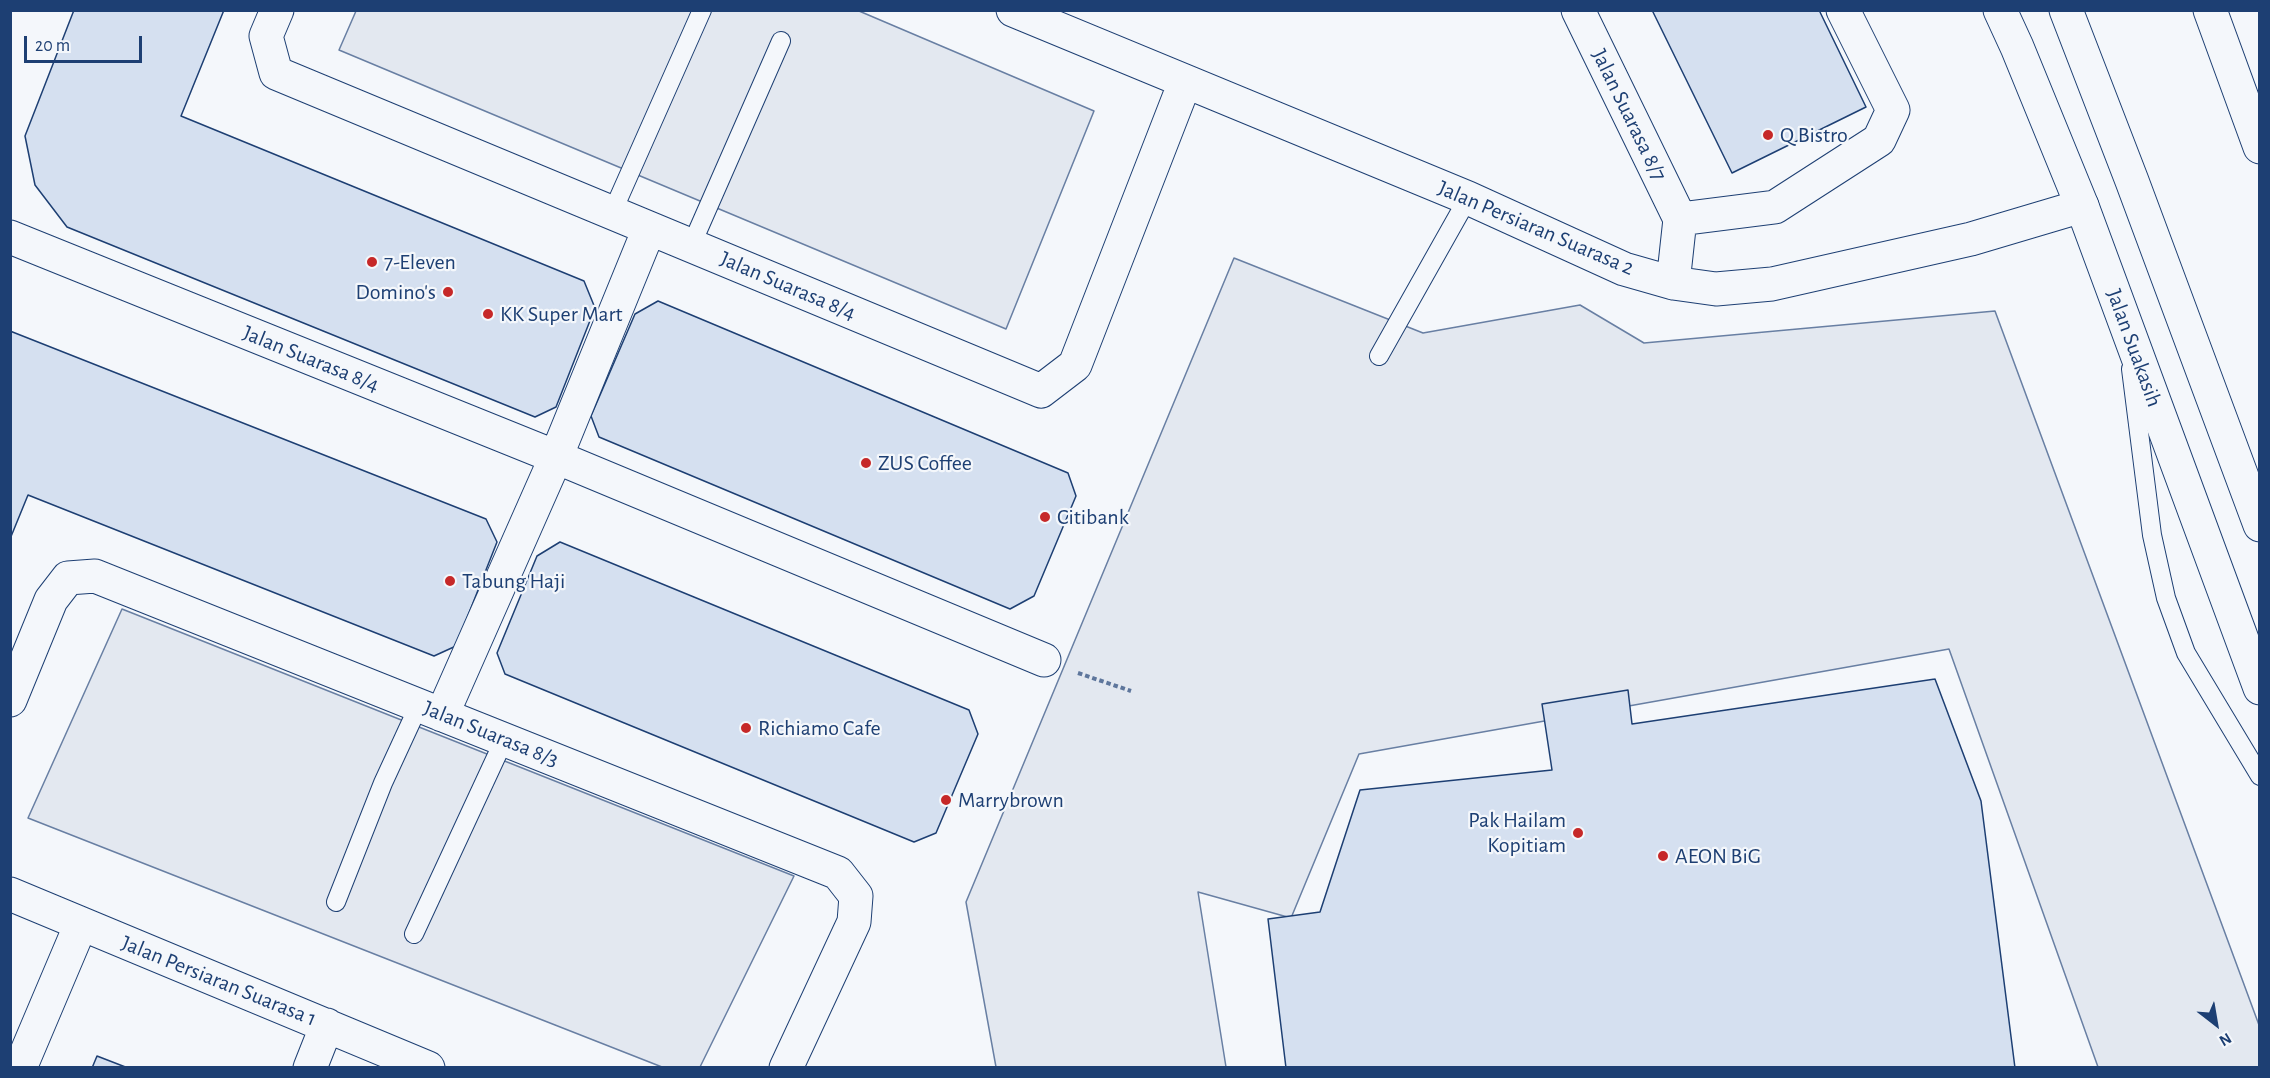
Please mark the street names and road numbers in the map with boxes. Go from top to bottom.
street label: Jalan Suarasa 8/7 [1586,45,1672,185]
street label: Jalan Persiaran Suarasa 2 [1434,175,1638,281]
street label: Jalan Suarasa 8/4 [716,246,860,326]
street label: Jalan Suakasih [2101,286,2167,410]
street label: Jalan Suarasa 8/4 [239,320,383,398]
street label: Jalan Suarasa 8/3 [420,695,562,773]
street label: Jalan Persiaran Suarasa 1 [118,930,320,1032]

